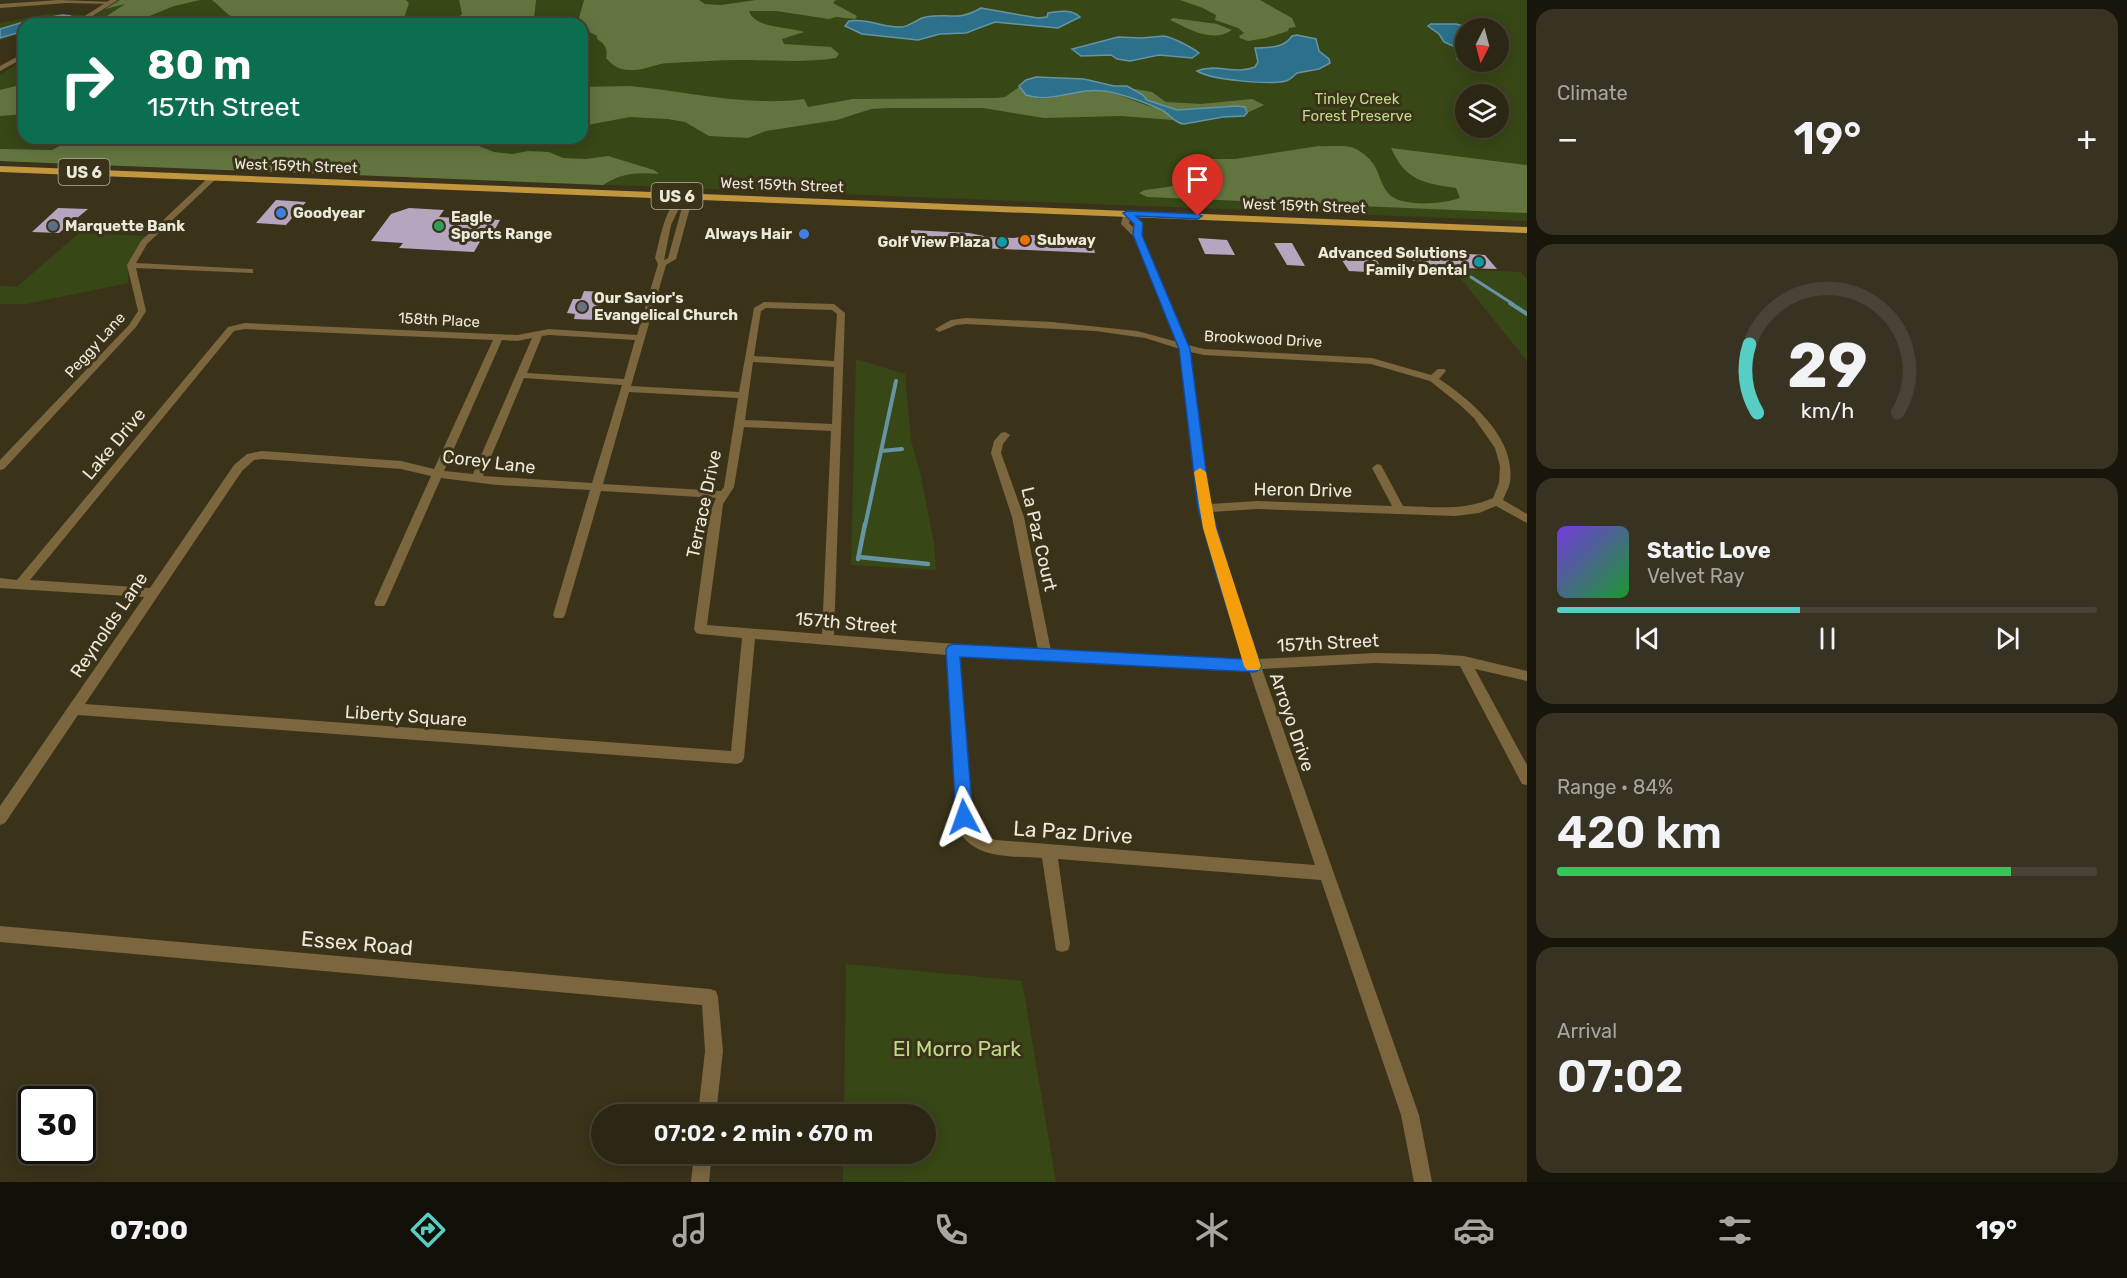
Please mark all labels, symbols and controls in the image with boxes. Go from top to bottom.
north arrow [1455,18,1509,72]
map controls [1455,18,1509,138]
text: 80 m [147,40,251,90]
icon: right [48,42,126,120]
text: Climate [1557,81,1628,105]
button: layers [1455,84,1509,138]
park label: Tinley Creek Forest Preserve [1302,90,1412,125]
text: 157th Street [147,91,300,123]
text: 19° [1793,112,1861,165]
text: − [1557,119,1578,158]
text: + [2076,119,2097,158]
pin [1172,154,1223,216]
street label: West 159th Street [234,155,358,177]
road number: US 6 [58,159,110,185]
icon: arrive [1181,163,1214,196]
street label: West 159th Street [720,174,844,196]
road number: US 6 [652,183,702,209]
street label: West 159th Street [1242,195,1366,217]
place label: Goodyear [293,204,365,222]
marker: Goodyear [274,206,288,220]
place label: Eagle Sports Range [451,208,552,243]
place label: Marquette Bank [65,217,185,235]
marker: Marquette Bank [46,219,60,233]
marker: Eagle Sports Range [432,219,446,233]
place label: Always Hair [705,225,792,243]
marker: Always Hair [797,227,811,241]
place label: Subway [1037,231,1096,249]
place label: Golf View Plaza [878,233,990,251]
marker: Subway [1018,233,1032,247]
marker: Golf View Plaza [995,235,1009,249]
place label: Advanced Solutions Family Dental [1318,244,1467,279]
marker: Advanced Solutions Family Dental [1472,255,1486,269]
place label: Our Savior's Evangelical Church [594,289,738,324]
marker: Our Savior's Evangelical Church [575,300,589,314]
street label: Peggy Lane [61,309,129,381]
street label: 158th Place [398,309,480,331]
street label: Brookwood Drive [1203,327,1323,351]
text: 29 [1787,330,1867,404]
text: km/h [1800,399,1854,424]
street label: Lake Drive [78,404,150,484]
street label: Corey Lane [441,445,537,479]
street label: Terrace Drive [682,448,726,560]
street label: Heron Drive [1254,478,1352,502]
street label: La Paz Court [1016,485,1062,593]
text: Static Love [1647,537,1771,564]
text: Velvet Ray [1647,564,1745,588]
street label: Reynolds Lane [66,568,152,682]
street label: 157th Street [794,608,898,638]
icon: previous [1631,622,1664,655]
icon: pause [1811,622,1844,655]
icon: next [1991,622,2024,655]
street label: 157th Street [1276,629,1380,657]
street label: Arroyo Drive [1265,670,1319,774]
street label: Liberty Square [344,701,468,731]
text: Range · 84% [1557,775,1673,799]
position arrow [932,785,996,849]
text: 420 km [1557,806,1722,859]
street label: La Paz Drive [1012,815,1134,849]
street label: Essex Road [300,926,414,960]
text: Arrival [1557,1019,1617,1043]
park label: El Morro Park [893,1036,1021,1061]
text: 07:02 [1557,1050,1684,1103]
speed limit sign: 30 [18,1086,96,1164]
text: 07:02 · 2 min · 670 m [654,1120,873,1147]
icon: directions [407,1209,449,1251]
icon: music [669,1209,711,1251]
icon: phone [930,1209,972,1251]
icon: climate [1191,1209,1233,1251]
icon: car [1453,1209,1495,1251]
icon: filters [1714,1209,1756,1251]
text: 07:00 [110,1214,188,1246]
text: 19° [1975,1214,2017,1246]

